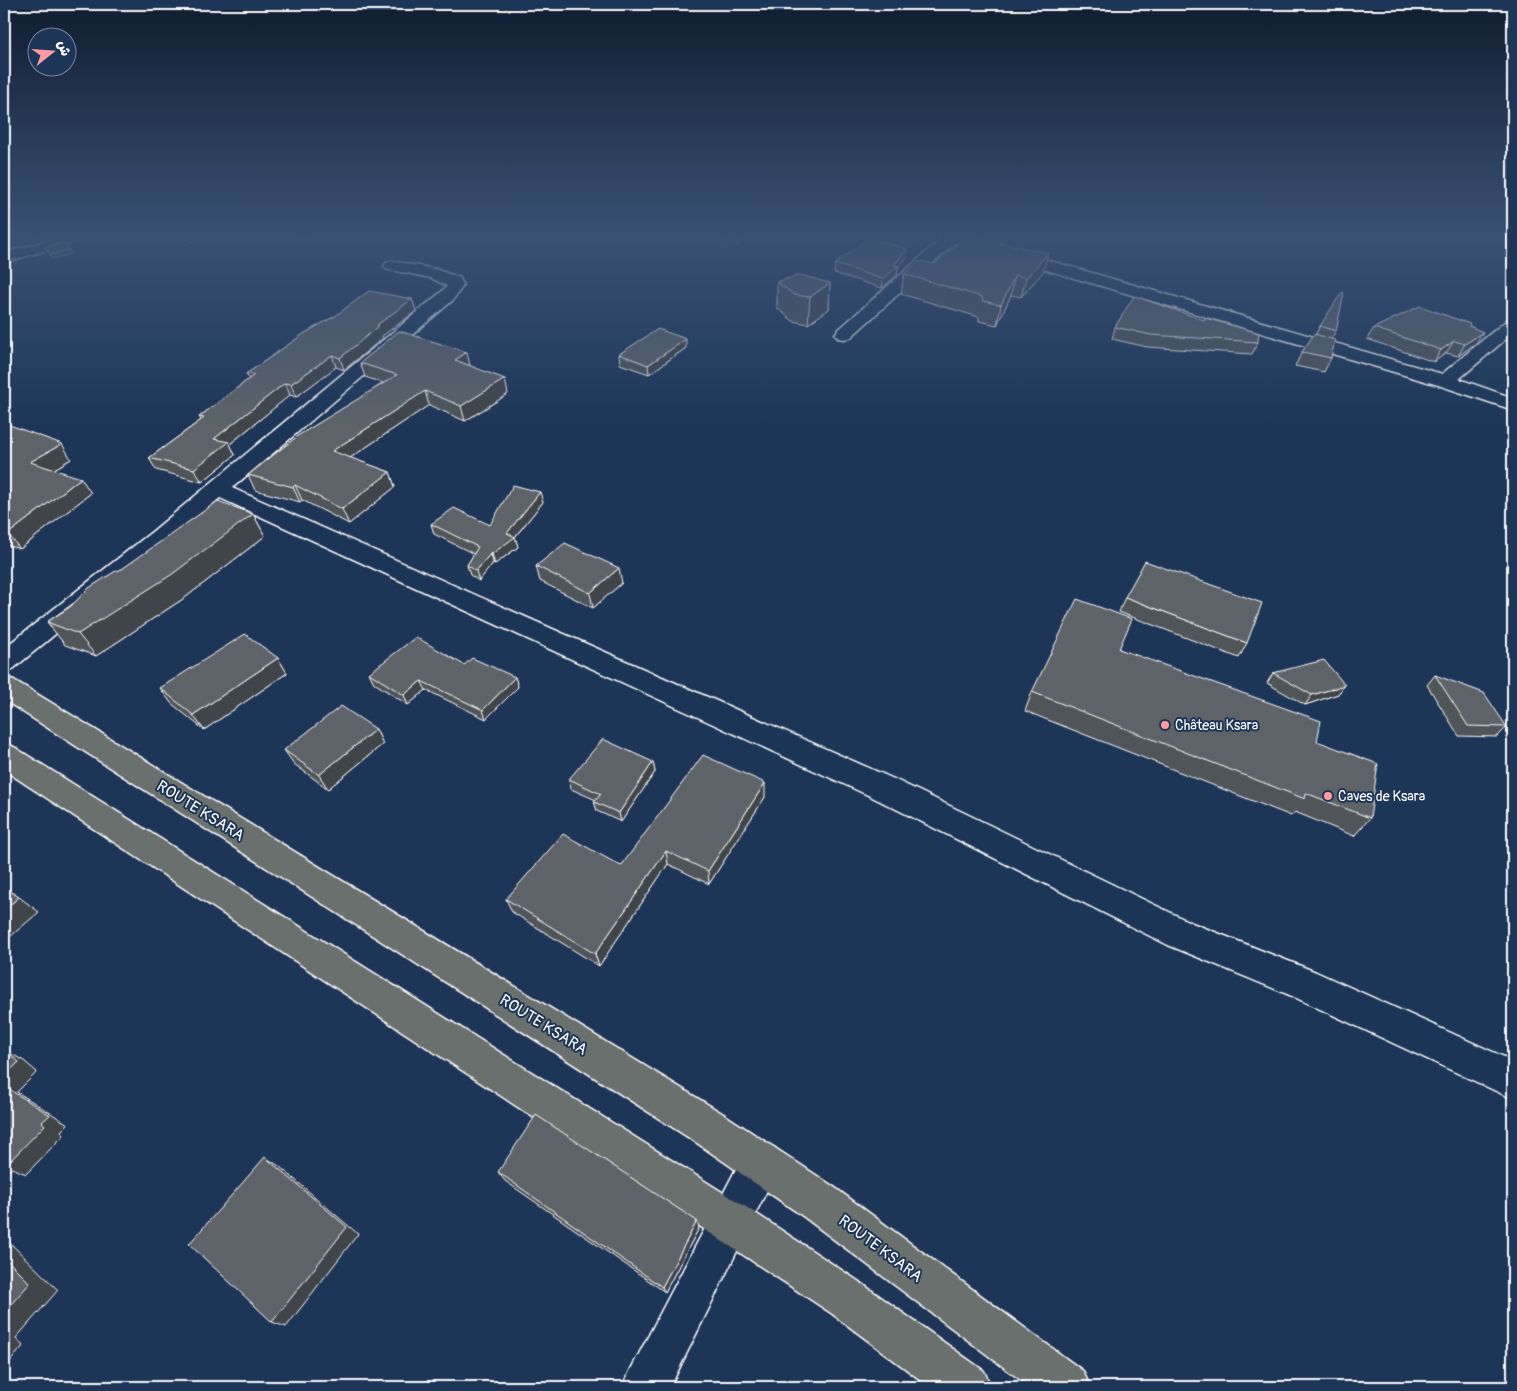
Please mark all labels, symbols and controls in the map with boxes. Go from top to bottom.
north arrow [28,28,78,78]
text: ش [54,38,74,58]
place label: Château Ksara [1175,717,1258,734]
marker: Château Ksara [1159,719,1171,731]
street label: ROUTE KSARA [153,776,248,846]
place label: Caves de Ksara [1338,788,1425,805]
marker: Caves de Ksara [1322,790,1334,802]
street label: ROUTE KSARA [496,990,591,1060]
street label: ROUTE KSARA [835,1211,926,1287]

